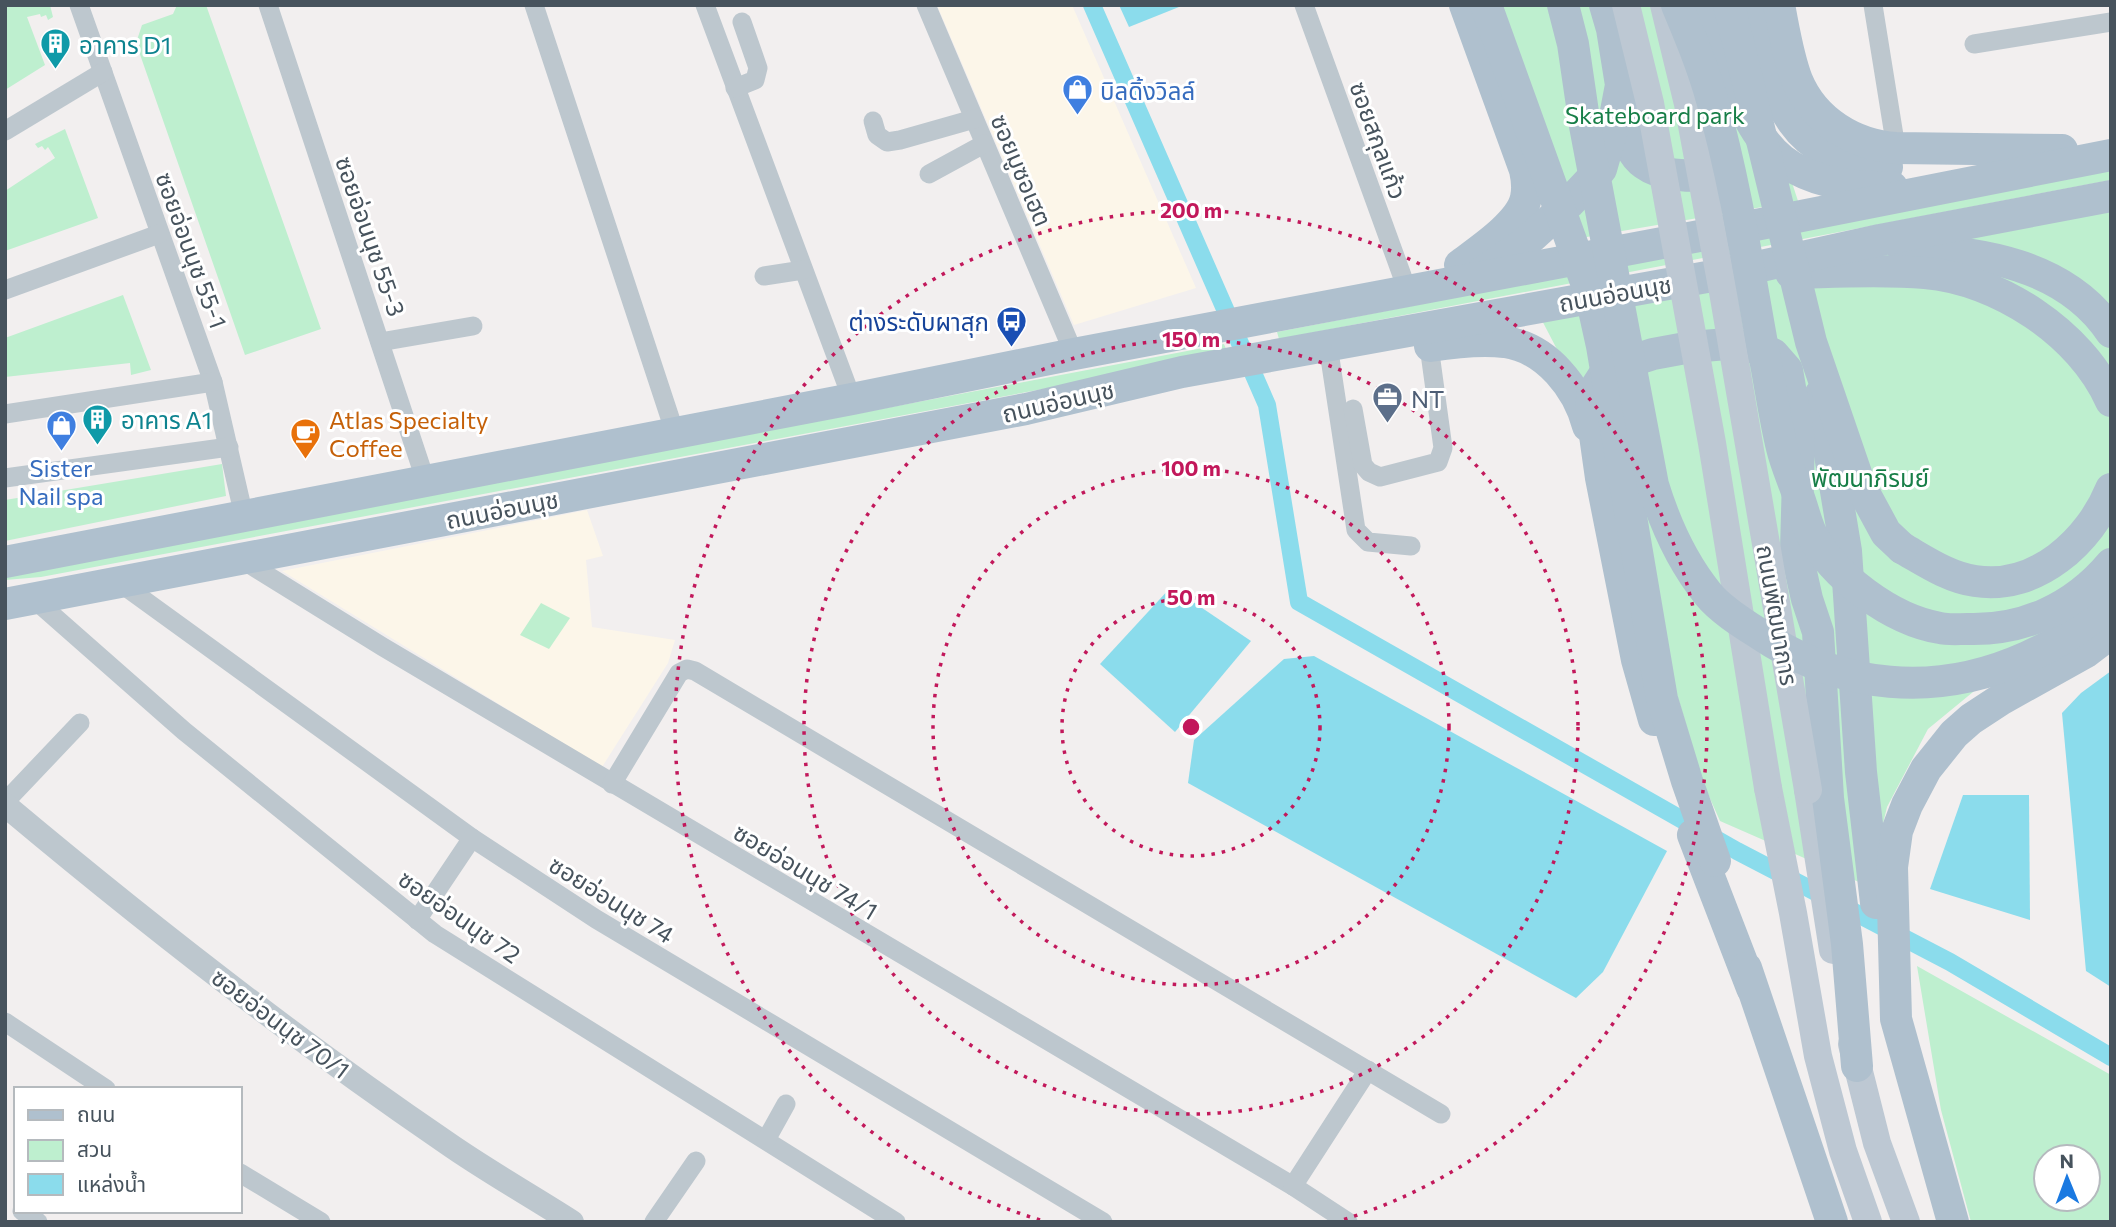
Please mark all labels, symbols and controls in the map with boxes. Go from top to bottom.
building icon: อาคาร D1 [39,27,73,71]
place label: อาคาร D1 [79,30,171,59]
shop icon: บิลดิ้งวิลล์ [1060,73,1094,117]
place label: บิลดิ้งวิลล์ [1100,76,1195,105]
street label: ซอยสกุลแก้ว [1342,77,1414,203]
park label: Skateboard park [1565,100,1745,129]
street label: ซอยมูซอเฮต [984,110,1059,231]
street label: ซอยอ่อนนุช 55-3 [328,152,412,321]
street label: ซอยอ่อนนุช 55-1 [148,168,234,333]
text: 200 m [1160,197,1222,222]
street label: ถนนอ่อนนุช [1556,269,1674,319]
bus stop icon: ต่างระดับผาสุก [995,304,1029,348]
place label: ต่างระดับผาสุก [849,307,989,338]
text: 150 m [1162,326,1220,351]
street label: ถนนอ่อนนุช [999,374,1117,430]
office icon: NT [1371,381,1405,425]
place label: NT [1411,384,1444,413]
building icon: อาคาร A1 [81,402,115,446]
place label: อาคาร A1 [121,405,212,434]
place label: Atlas Specialty Coffee [329,405,488,462]
shop icon: Sister Nail spa [44,408,78,452]
cafe icon: Atlas Specialty Coffee [289,416,323,460]
place label: Sister Nail spa [18,453,104,510]
text: 100 m [1161,455,1221,480]
park label: พัฒนาภิรมย์ [1811,463,1929,492]
street label: ถนนอ่อนนุช [443,484,561,536]
street label: ถนนพัฒนาการ [1751,542,1805,688]
text: 50 m [1167,584,1215,609]
centre of rings [1179,715,1203,739]
street label: ซอยอ่อนนุช 74/1 [728,817,883,927]
street label: ซอยอ่อนนุช 74 [543,849,680,951]
street label: ซอยอ่อนนุช 72 [392,863,527,970]
street label: ซอยอ่อนนุช 70/1 [205,962,356,1086]
legend [14,1087,242,1213]
text: ถนน [77,1101,115,1126]
text: สวน [77,1136,112,1161]
north arrow [2032,1143,2102,1213]
text: N [2059,1149,2074,1172]
text: แหล่งน้ำ [77,1170,146,1196]

